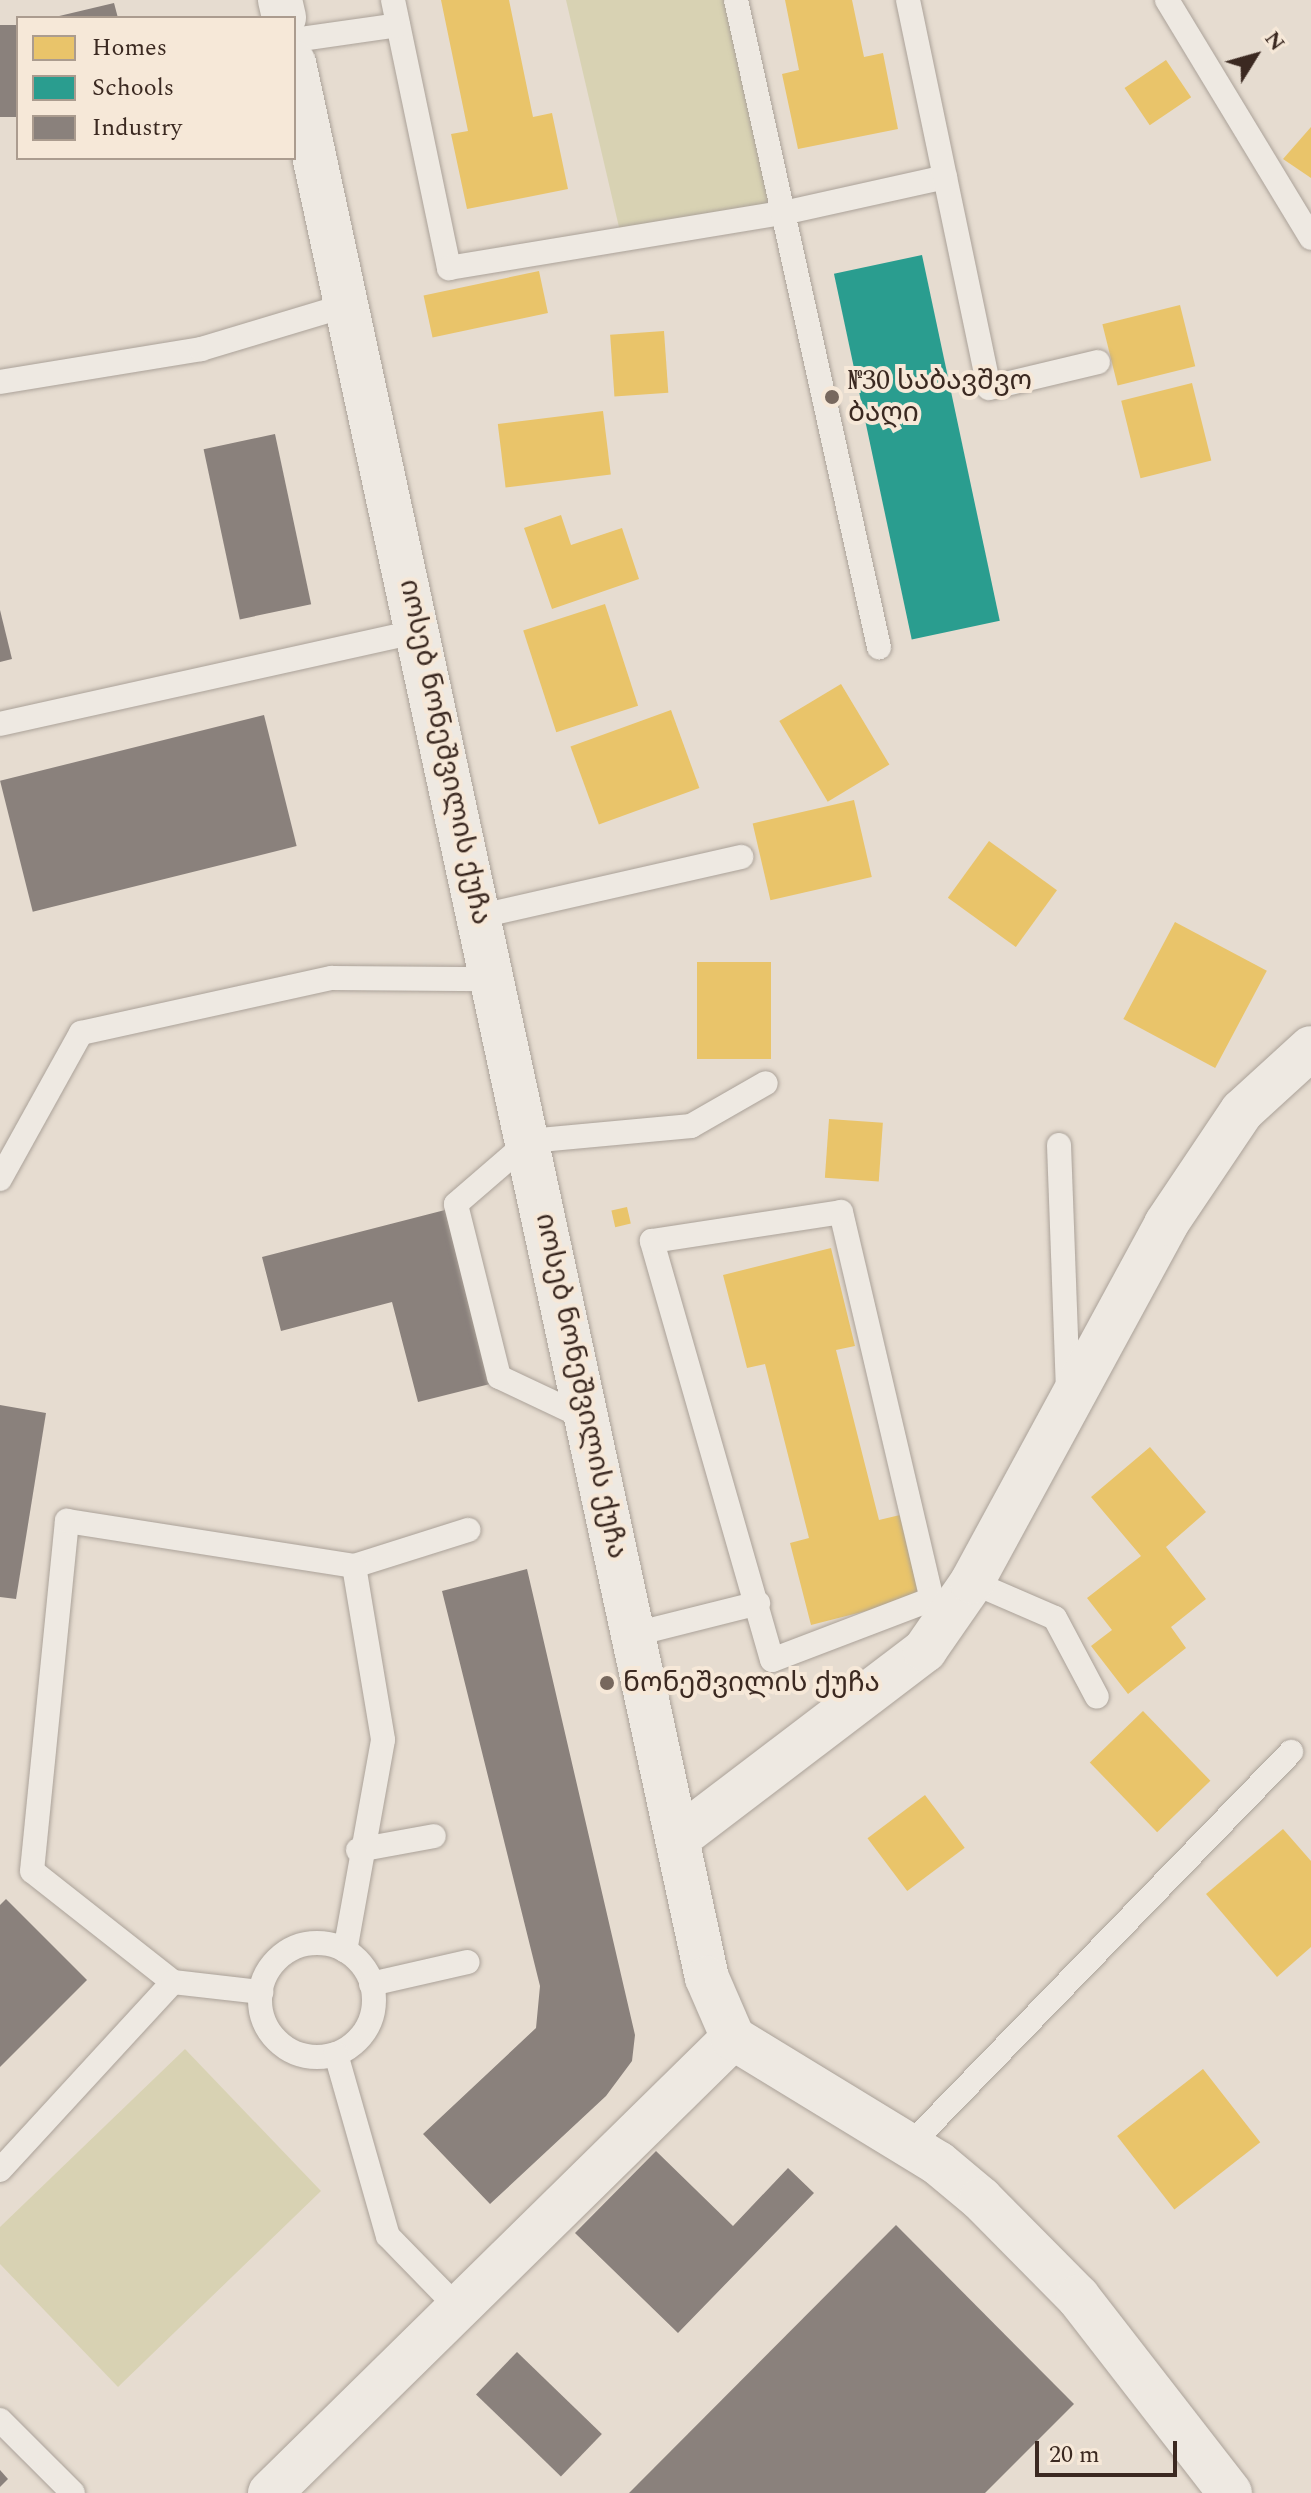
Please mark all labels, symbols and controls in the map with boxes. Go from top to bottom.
legend [16,16,296,160]
north arrow [1215,16,1295,96]
text: N [1256,24,1293,58]
text: Homes [92,30,167,66]
text: Schools [92,70,174,106]
text: Industry [92,110,182,146]
place label: №30 საბავშვო ბაღი [848,364,1032,430]
marker: №30 საბავშვო ბაღი [823,388,841,406]
street label: იოსებ ნონეშვილის ქუჩა [392,576,498,928]
street label: იოსებ ნონეშვილის ქუჩა [528,1210,634,1562]
place label: ნონეშვილის ქუჩა [623,1666,880,1700]
marker: ნონეშვილის ქუჩა [598,1674,616,1692]
scale bar [1039,2425,1181,2475]
text: 20 m [1049,2437,1100,2473]

